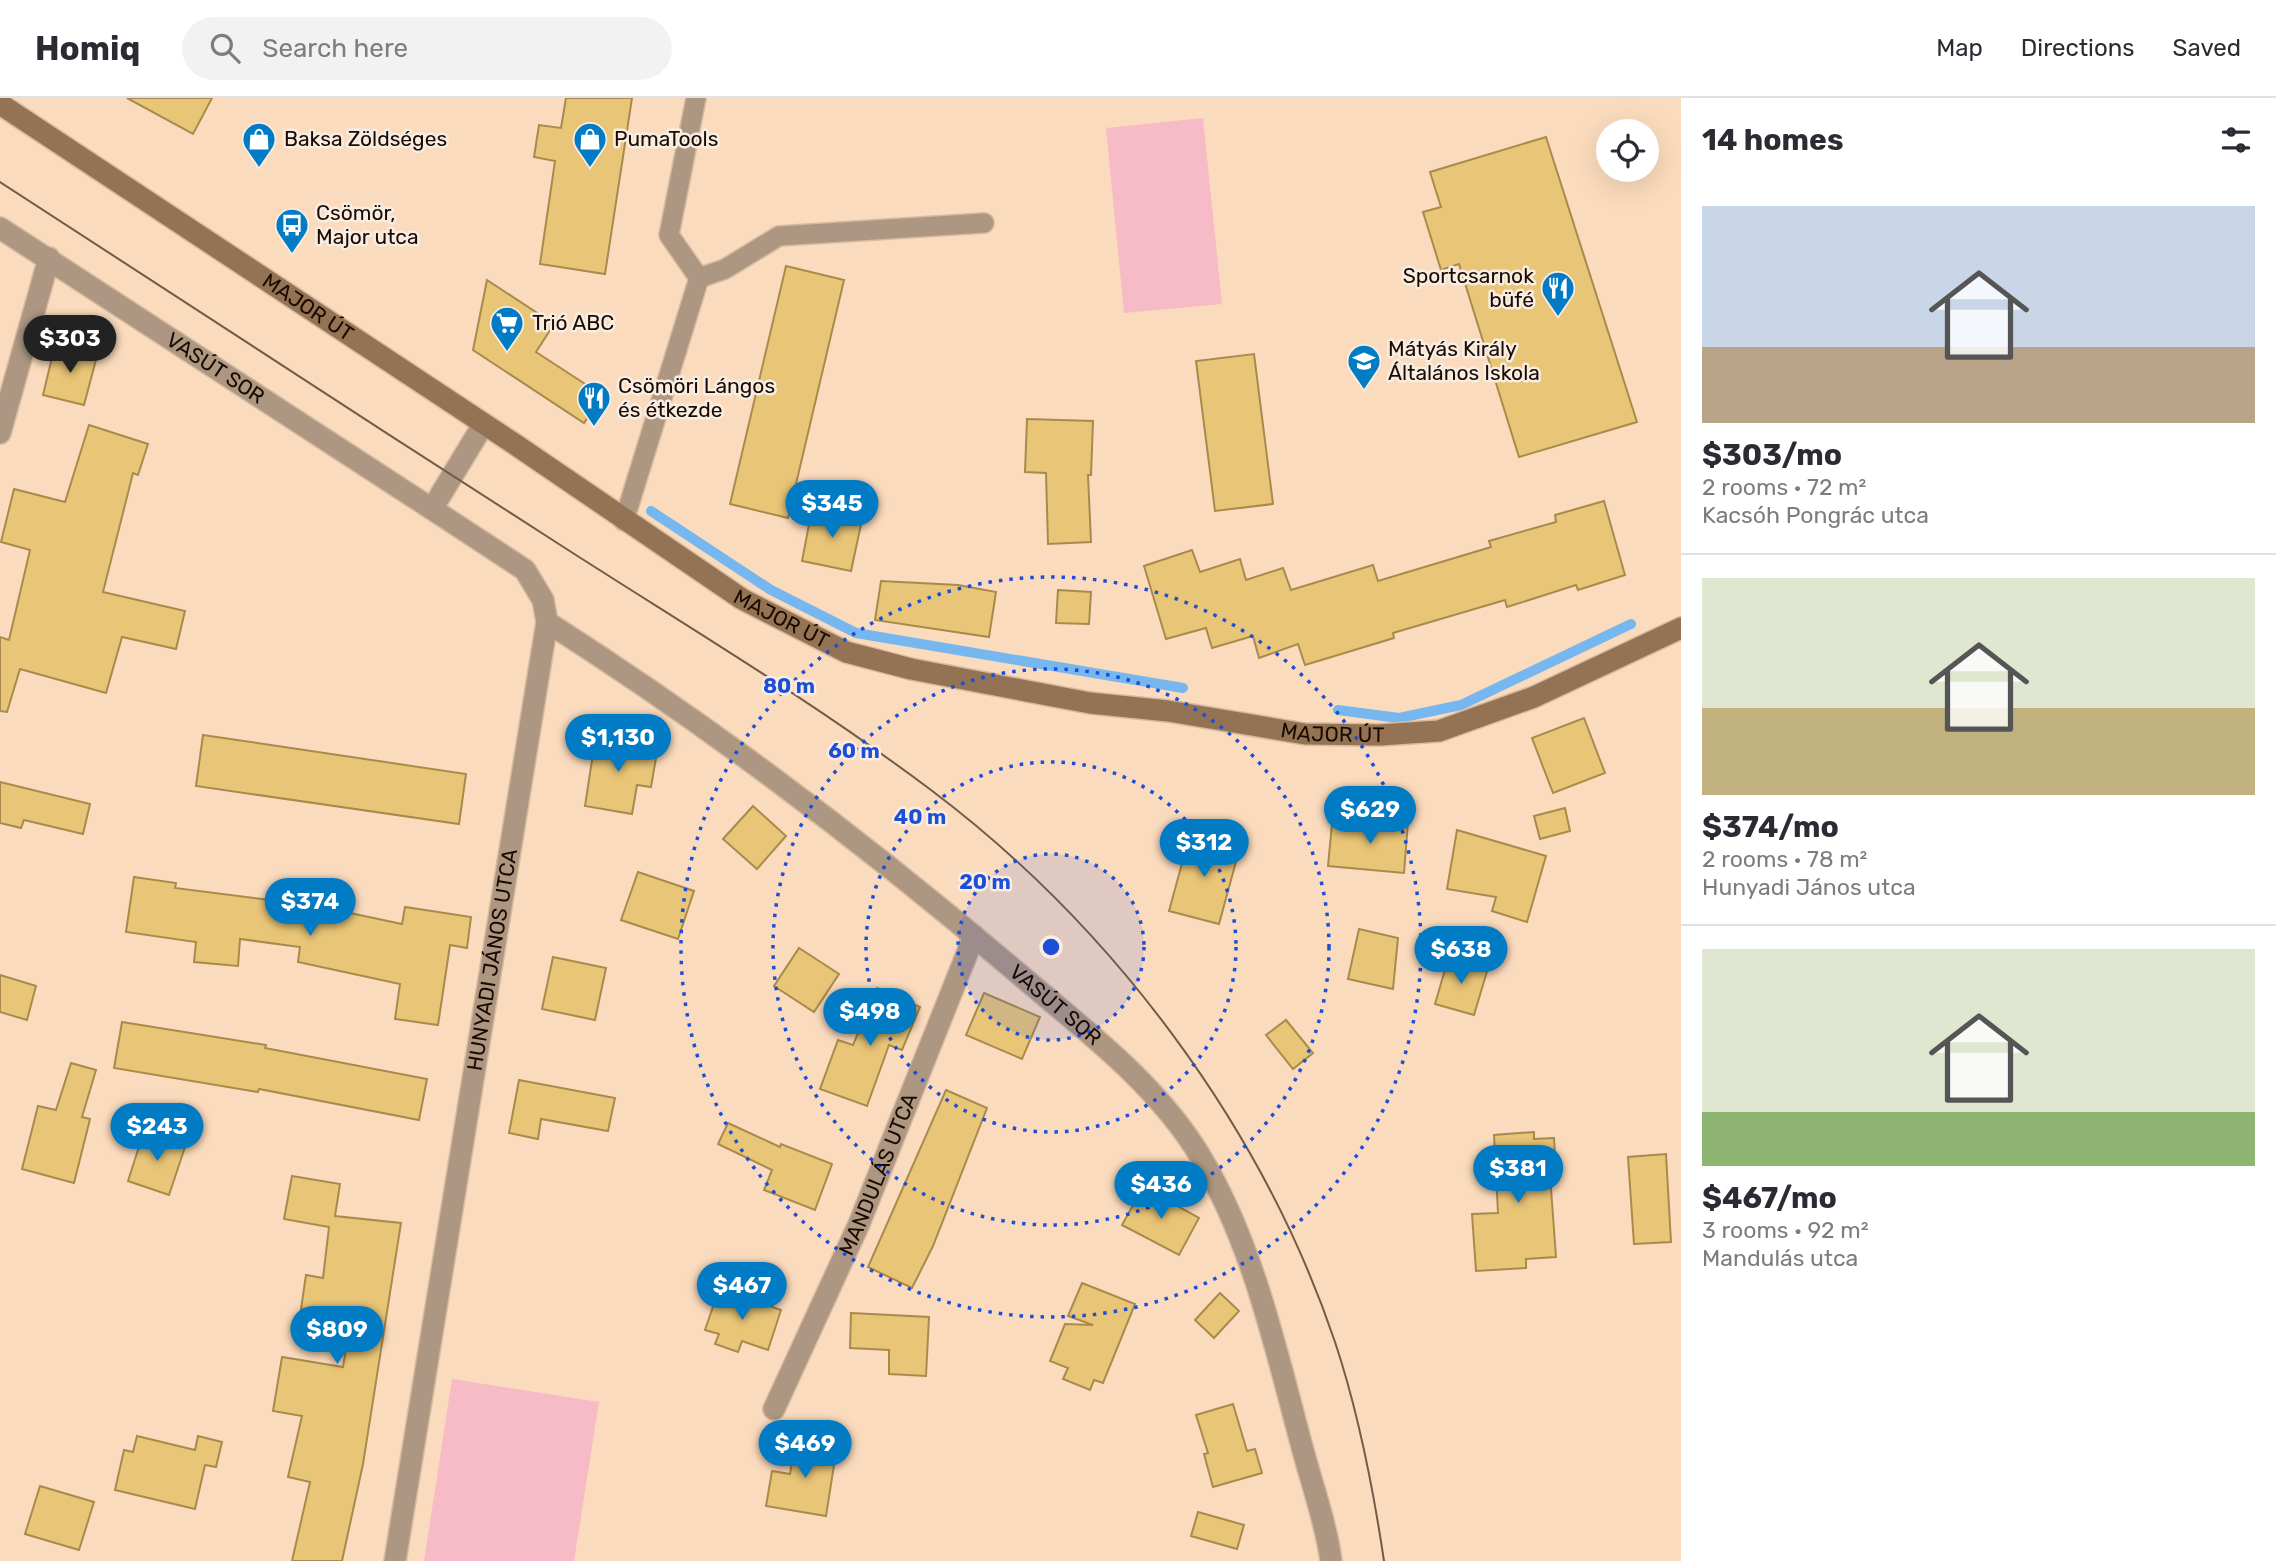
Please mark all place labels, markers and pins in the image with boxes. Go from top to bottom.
shop icon: Baksa Zöldséges [240,120,278,169]
shop icon: PumaTools [571,120,609,169]
place label: Baksa Zöldséges [284,126,447,151]
place label: PumaTools [614,126,718,151]
place label: Csömör, Major utca [316,200,419,249]
bus stop icon: Csömör, Major utca [273,206,311,255]
place label: Sportcsarnok büfé [1403,263,1534,312]
restaurant icon: Sportcsarnok büfé [1539,269,1577,318]
supermarket icon: Trió ABC [488,304,526,353]
place label: Trió ABC [532,310,614,335]
pin: $303 [29,316,111,375]
place label: Mátyás Király Általános Iskola [1388,336,1540,385]
school or university icon: Mátyás Király Általános Iskola [1345,342,1383,391]
place label: Csömöri Lángos és étkezde [618,373,775,422]
restaurant icon: Csömöri Lángos és étkezde [575,379,613,428]
pin: $345 [791,480,873,540]
pin: $1,130 [561,714,675,774]
pin: $629 [1329,786,1411,846]
pin: $312 [1163,820,1245,879]
pin: $374 [269,878,351,938]
pin: $638 [1420,926,1502,986]
centre of rings [1039,935,1063,959]
pin: $498 [829,988,911,1048]
pin: $243 [116,1104,198,1163]
pin: $381 [1477,1146,1559,1205]
pin: $436 [1120,1162,1202,1221]
pin: $467 [701,1262,783,1322]
pin: $809 [296,1306,378,1366]
pin: $469 [764,1420,846,1480]

